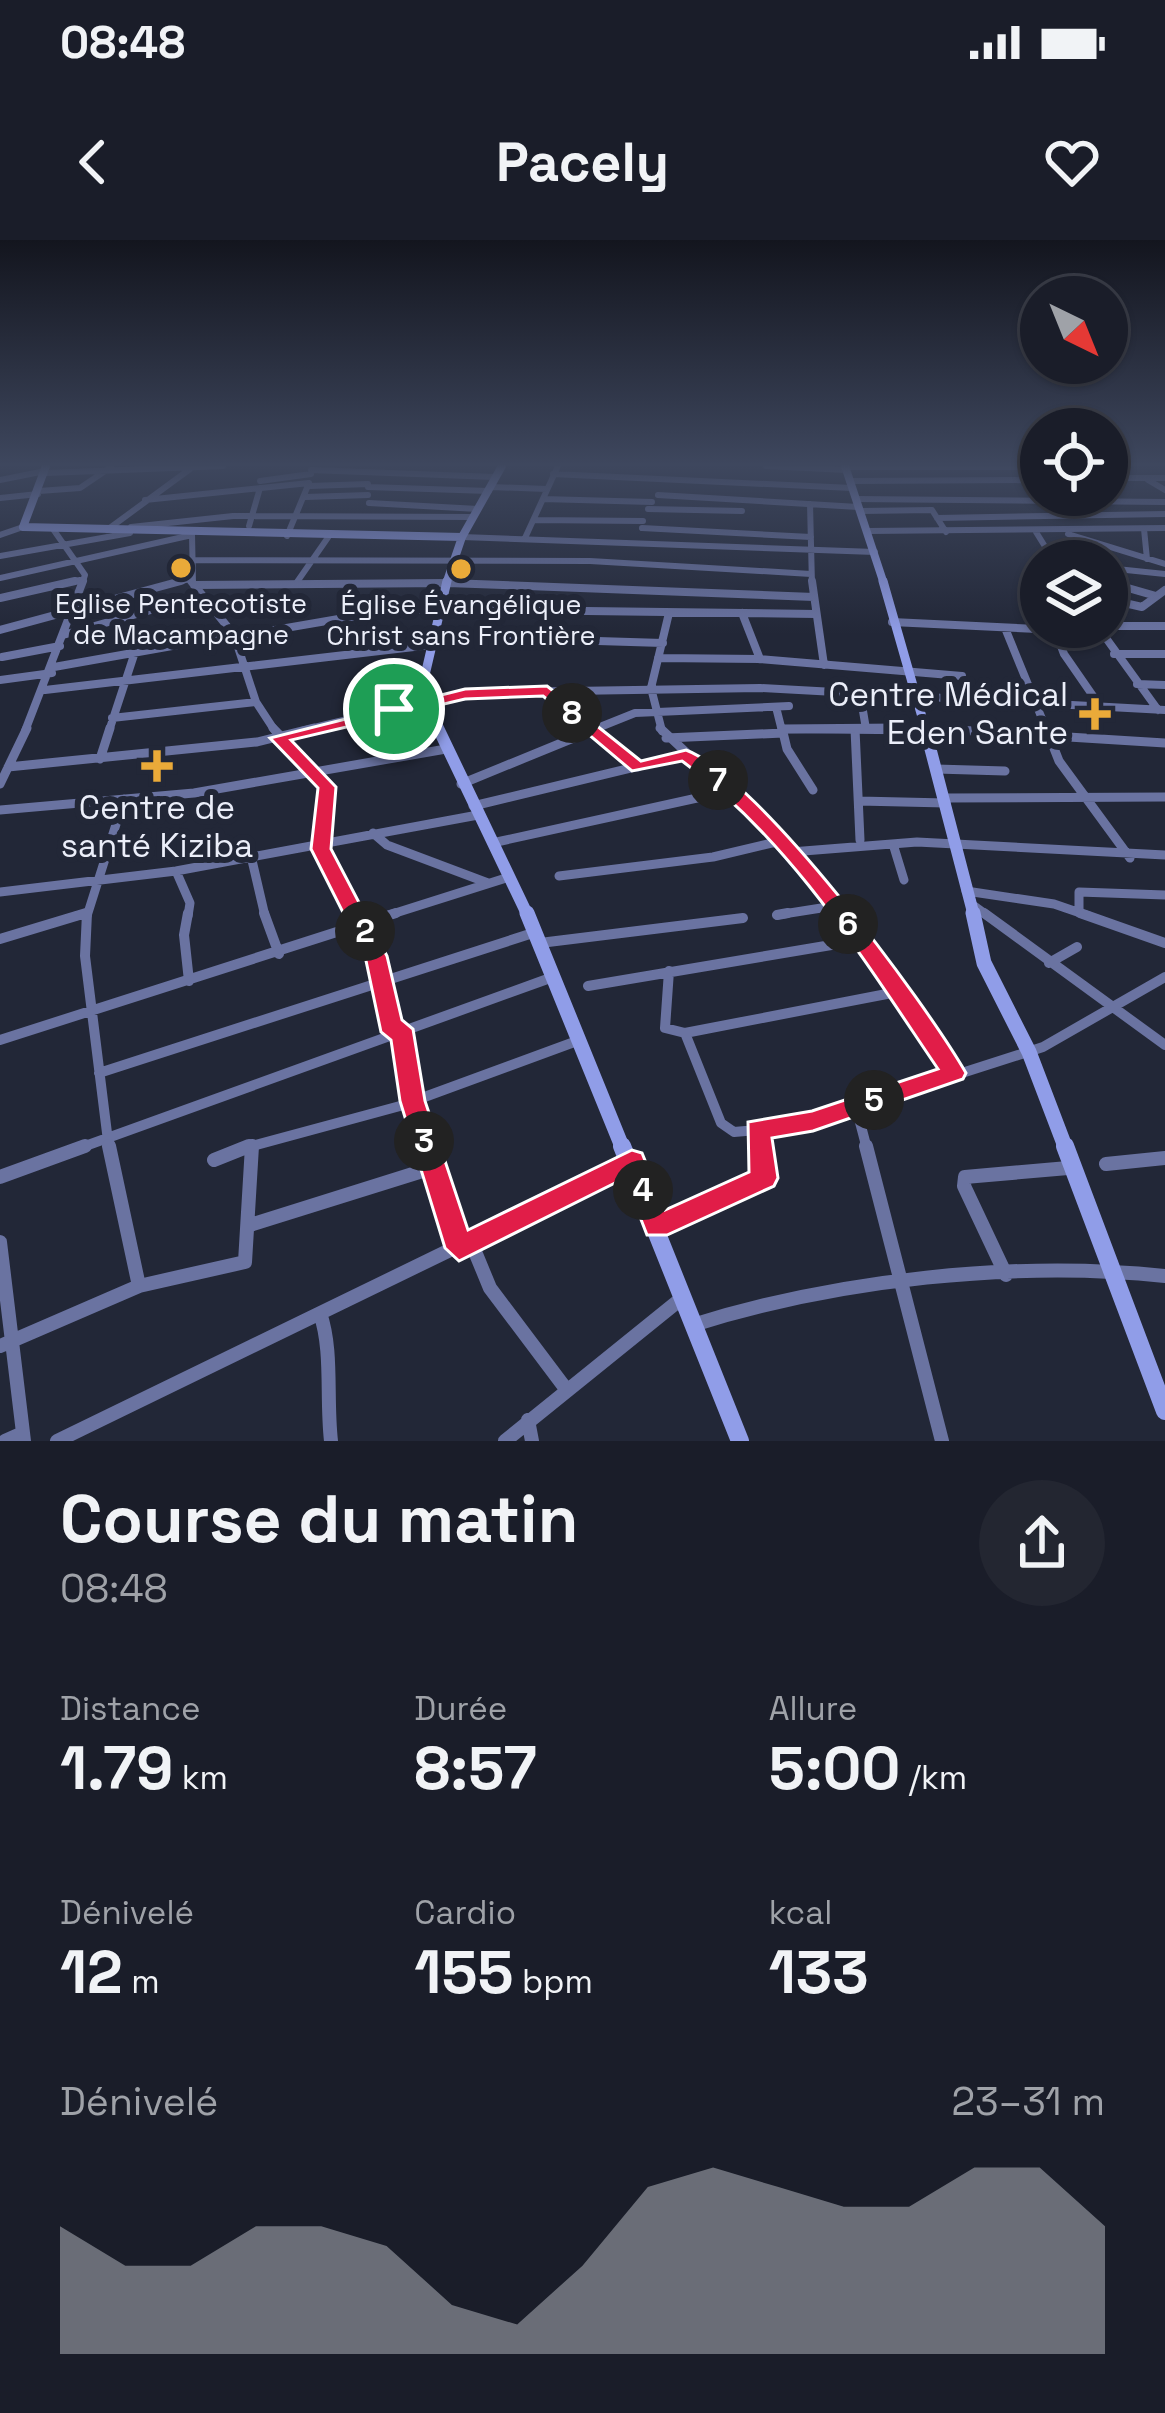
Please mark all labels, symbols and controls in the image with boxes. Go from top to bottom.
text: 08:48 [60,14,185,71]
text: Pacely [496,128,669,197]
icon: back [60,129,126,195]
icon: heart [1039,129,1105,195]
north arrow [1020,276,1128,384]
map controls [1020,276,1128,648]
button: locate [1020,408,1128,516]
button: layers [1020,540,1128,648]
marker: Eglise Pentecotiste de Macampagne [168,555,194,581]
marker: Église Évangélique Christ sans Frontière [448,556,474,582]
place label: Eglise Pentecotiste de Macampagne [55,586,307,652]
place label: Église Évangélique Christ sans Frontière [326,587,596,653]
pin [343,658,445,760]
place label: Centre Médical Eden Sante [828,674,1068,754]
icon: arrive [361,676,427,742]
pin: 8 [542,683,602,743]
text: 8 [562,692,582,734]
marker: Centre Médical Eden Sante [1079,698,1111,730]
marker: Centre de santé Kiziba [141,750,173,782]
pin: 7 [688,750,748,810]
text: 7 [709,759,727,801]
place label: Centre de santé Kiziba [61,787,253,867]
pin: 6 [818,894,878,954]
pin: 2 [335,901,395,961]
text: 6 [838,903,858,945]
text: 2 [355,910,375,952]
pin: 5 [844,1070,904,1130]
text: 5 [864,1079,884,1121]
pin: 3 [394,1111,454,1171]
text: 3 [414,1120,434,1162]
pin: 4 [613,1160,673,1220]
text: 4 [633,1169,654,1211]
text: Course du matin [60,1477,578,1561]
button: share [979,1480,1105,1606]
text: 08:48 [60,1564,168,1613]
text: Distance [60,1688,201,1730]
text: Durée [414,1688,507,1730]
text: Allure [769,1688,857,1730]
text: 1.79 [60,1730,173,1807]
text: 8:57 [414,1730,537,1807]
text: 5:00 [769,1730,900,1807]
text: km [173,1757,228,1799]
text: /km [900,1757,967,1799]
text: Dénivelé [60,1892,194,1934]
text: Cardio [414,1892,516,1934]
text: kcal [769,1892,832,1934]
text: 12 [60,1934,123,2011]
text: 155 [414,1934,513,2011]
text: 133 [769,1934,869,2011]
text: m [123,1961,160,2003]
text: bpm [513,1961,593,2003]
text: Dénivelé [60,2077,218,2126]
text: 23–31 m [952,2077,1105,2126]

